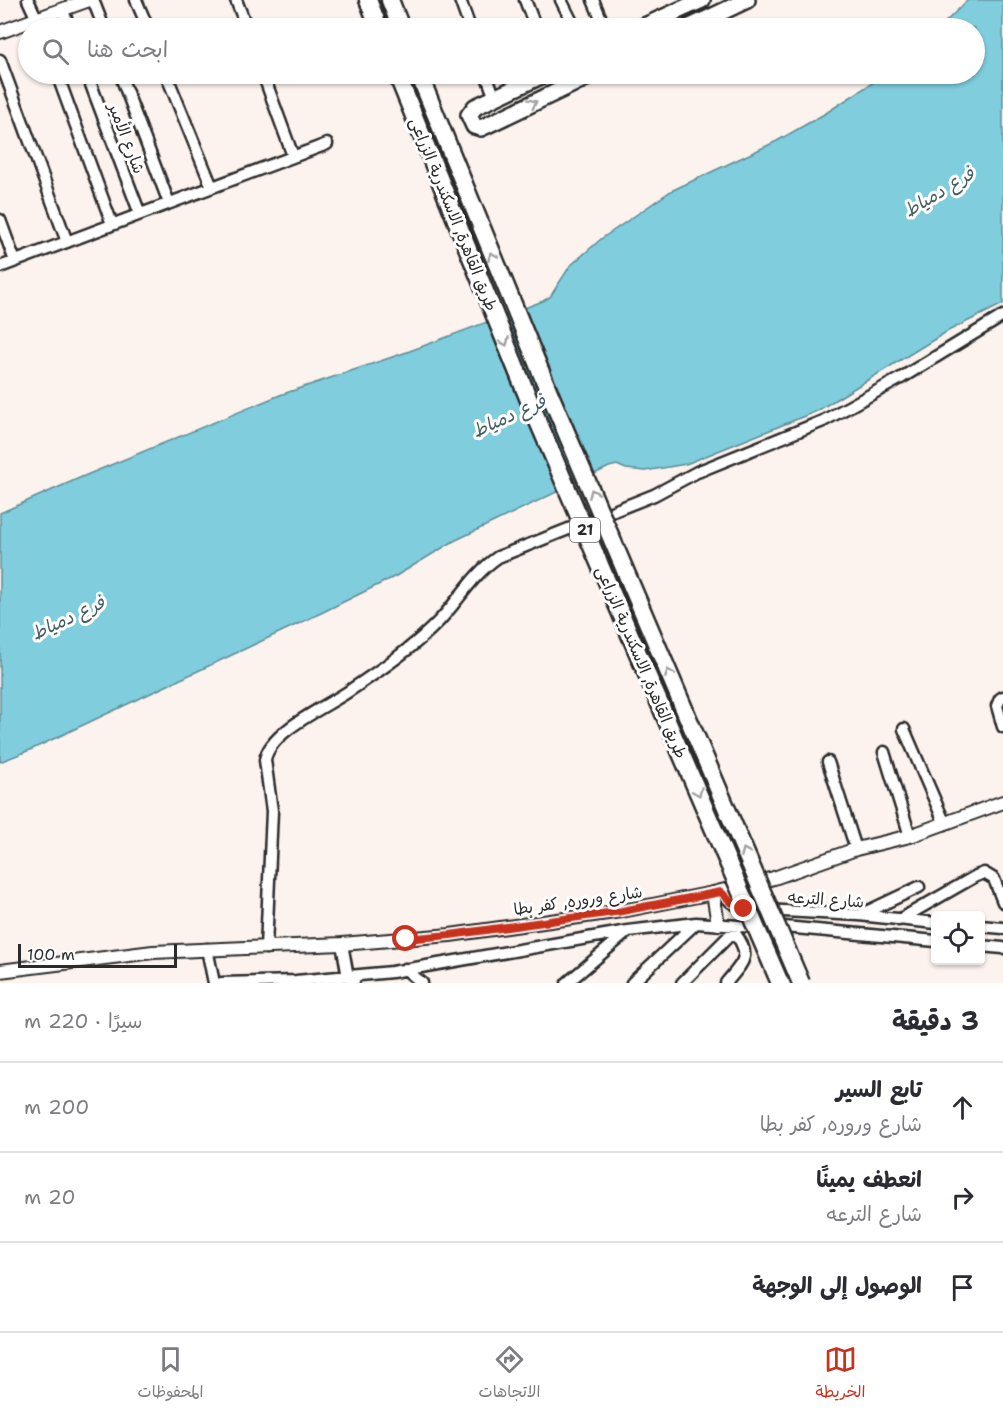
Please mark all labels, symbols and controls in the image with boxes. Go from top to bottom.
search box [18,18,985,84]
icon: search [39,35,72,68]
text: ابحث هنا [87,35,168,64]
street label: شارع الأمير [102,98,150,177]
one-way arrow [527,98,538,110]
street label: طريق القاهرة, الاسكندرية الزراعى [405,114,502,314]
water label: فرع دمياط [899,161,980,223]
one-way arrow [487,251,499,262]
one-way arrow [498,336,510,347]
water label: فرع دمياط [468,389,550,444]
one-way arrow [588,489,600,500]
road number: 21 [570,518,600,542]
street label: طريق القاهرة, الاسكندرية الزراعى [591,563,692,762]
water label: فرع دمياط [27,590,109,646]
one-way arrow [664,668,676,679]
one-way arrow [690,785,702,796]
one-way arrow [741,847,753,858]
street label: شارع وروره, كفر بطا [512,881,644,921]
street label: شارع الترعه [787,886,865,914]
route end [730,895,756,921]
map controls [931,911,985,965]
button: locate [931,911,985,965]
route start [392,925,418,951]
scale bar [18,941,177,968]
text: 100 m [27,944,75,965]
text: 3 دقيقة [892,1003,979,1038]
text: سيرًا · 220 m [24,1008,142,1034]
text: تابع السير [836,1075,922,1104]
icon: ahead [946,1091,979,1124]
text: 200 m [24,1094,89,1120]
text: شارع وروره, كفر بطا [760,1111,922,1137]
text: انعطف يمينًا [816,1165,922,1194]
icon: right [946,1181,979,1214]
text: 20 m [24,1184,75,1210]
text: شارع الترعه [827,1201,922,1227]
text: الوصول إلى الوجهة [752,1271,922,1300]
icon: arrive [946,1271,979,1304]
tab: المحفوظات [138,1343,203,1406]
tab: الاتجاهات [479,1343,540,1406]
tab: الخريطة [816,1343,865,1406]

